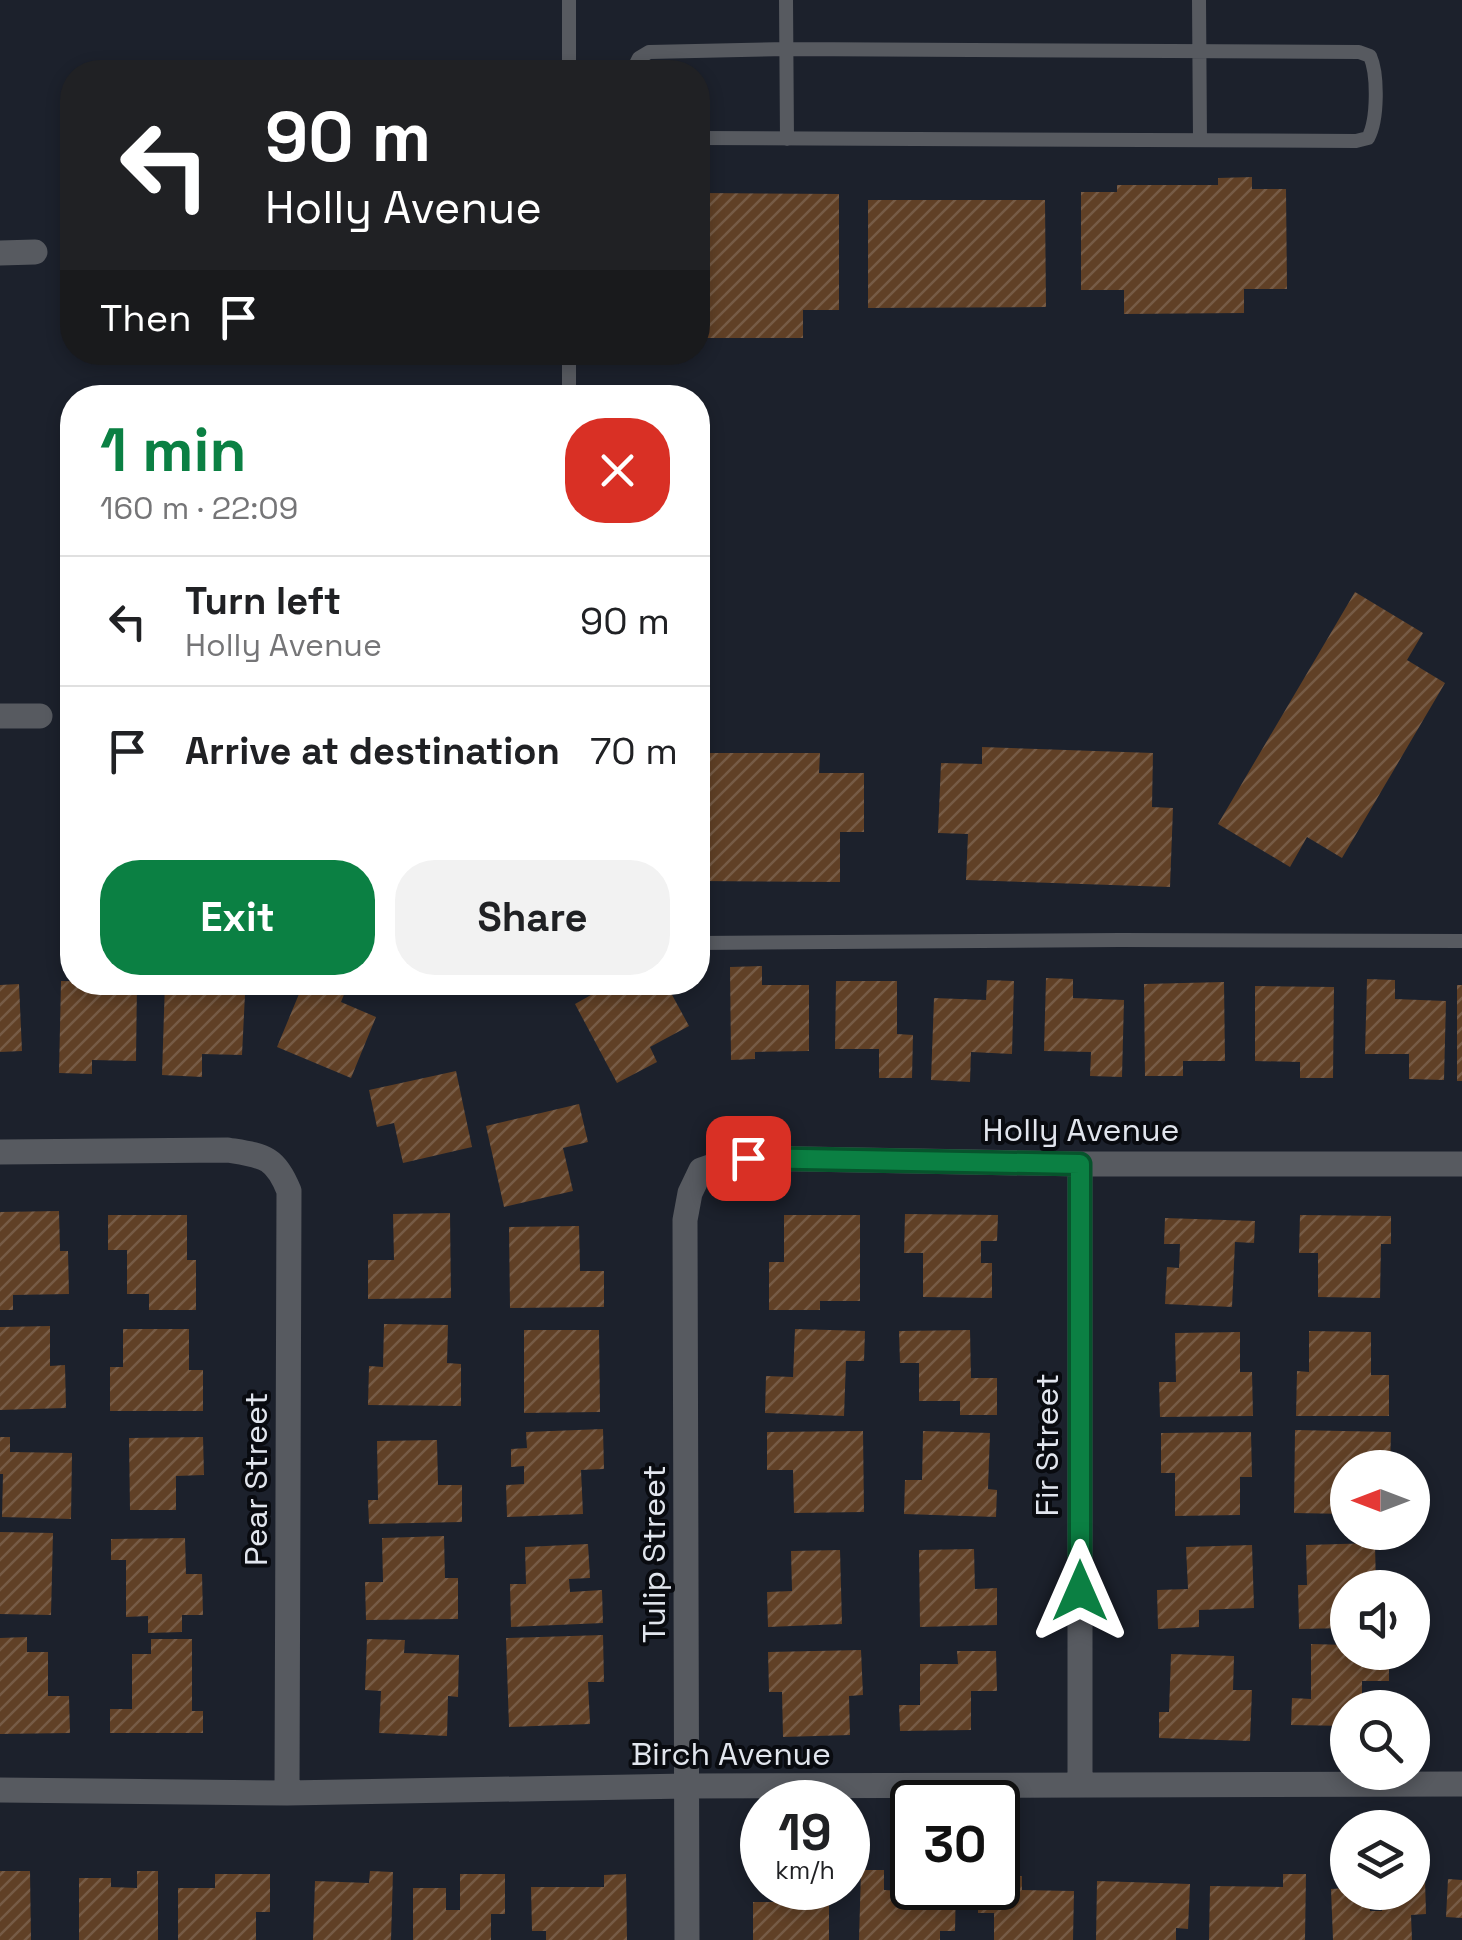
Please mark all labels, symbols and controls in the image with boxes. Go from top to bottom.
text: 90 m [265,92,431,181]
icon: left [100,100,230,230]
text: Holly Avenue [265,179,542,236]
icon: arrive [211,290,266,345]
text: Then [100,294,191,342]
text: 1 min [100,412,247,489]
button: close [565,418,670,523]
text: 160 m · 22:09 [100,488,298,528]
text: Turn left [185,577,341,625]
icon: left [100,594,155,649]
text: 90 m [580,597,670,645]
text: Holly Avenue [185,625,382,665]
icon: arrive [100,724,155,779]
text: Arrive at destination [185,727,560,775]
text: 70 m [590,727,678,775]
button: Exit [100,860,375,975]
button: Share [395,860,670,975]
street label: Holly Avenue [983,1110,1179,1150]
pin [706,1116,791,1201]
icon: arrive [721,1131,776,1186]
street label: Fir Street [1027,1373,1067,1517]
street label: Pear Street [236,1392,276,1566]
north arrow [1330,1450,1430,1550]
map controls [1330,1450,1430,1910]
street label: Tulip Street [634,1465,674,1643]
position arrow [1028,1539,1132,1643]
button: sound [1330,1570,1430,1670]
button: search [1330,1690,1430,1790]
street label: Birch Avenue [631,1734,831,1774]
speed limit sign: 30 [890,1780,1020,1910]
text: 19 [778,1801,832,1865]
button: layers [1330,1810,1430,1910]
text: km/h [775,1854,835,1886]

